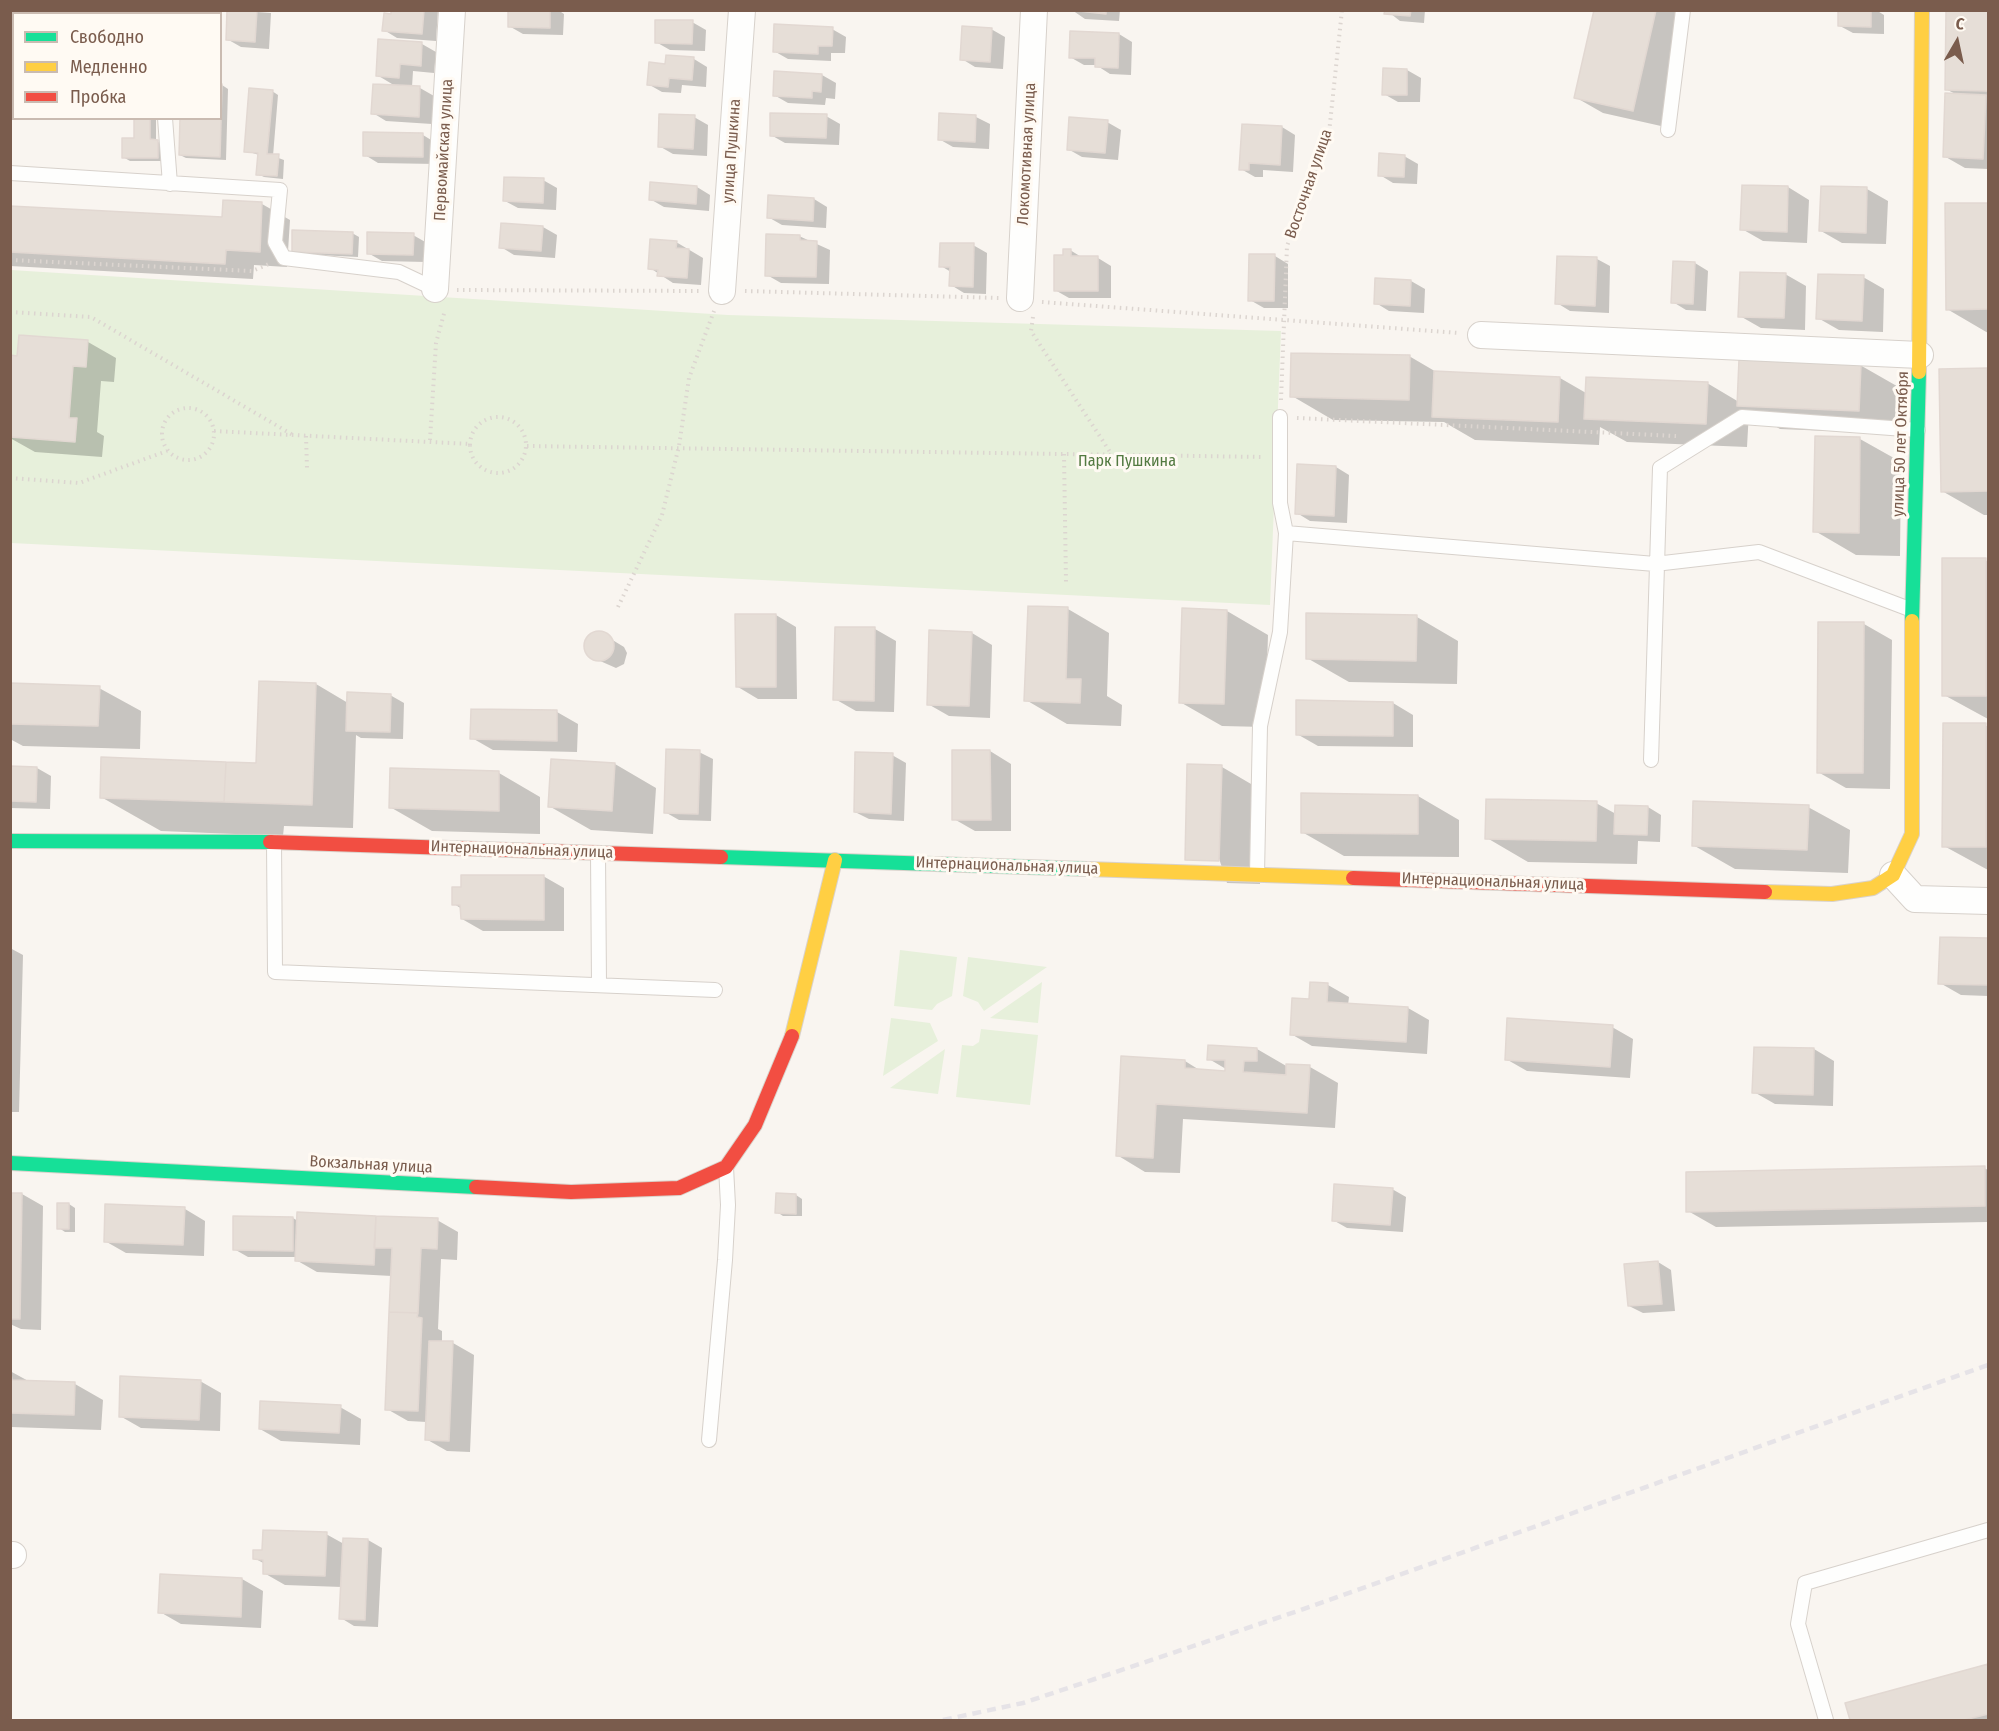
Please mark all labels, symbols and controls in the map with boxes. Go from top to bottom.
legend [12,12,222,120]
north arrow [1927,12,1987,72]
text: С [1954,14,1966,34]
text: Свободно [70,26,144,48]
text: Медленно [70,56,148,78]
street label: Первомайская улица [431,78,457,222]
street label: Локомотивная улица [1014,82,1040,226]
text: Пробка [70,86,126,108]
street label: улица Пушкина [719,98,745,204]
street label: Восточная улица [1281,127,1337,241]
street label: улица 50 лет Октября [1889,371,1913,517]
park label: Парк Пушкина [1078,452,1176,472]
street label: Интернациональная улица [430,837,614,863]
street label: Интернациональная улица [915,853,1099,879]
street label: Интернациональная улица [1401,869,1585,895]
street label: Вокзальная улица [309,1152,433,1178]

